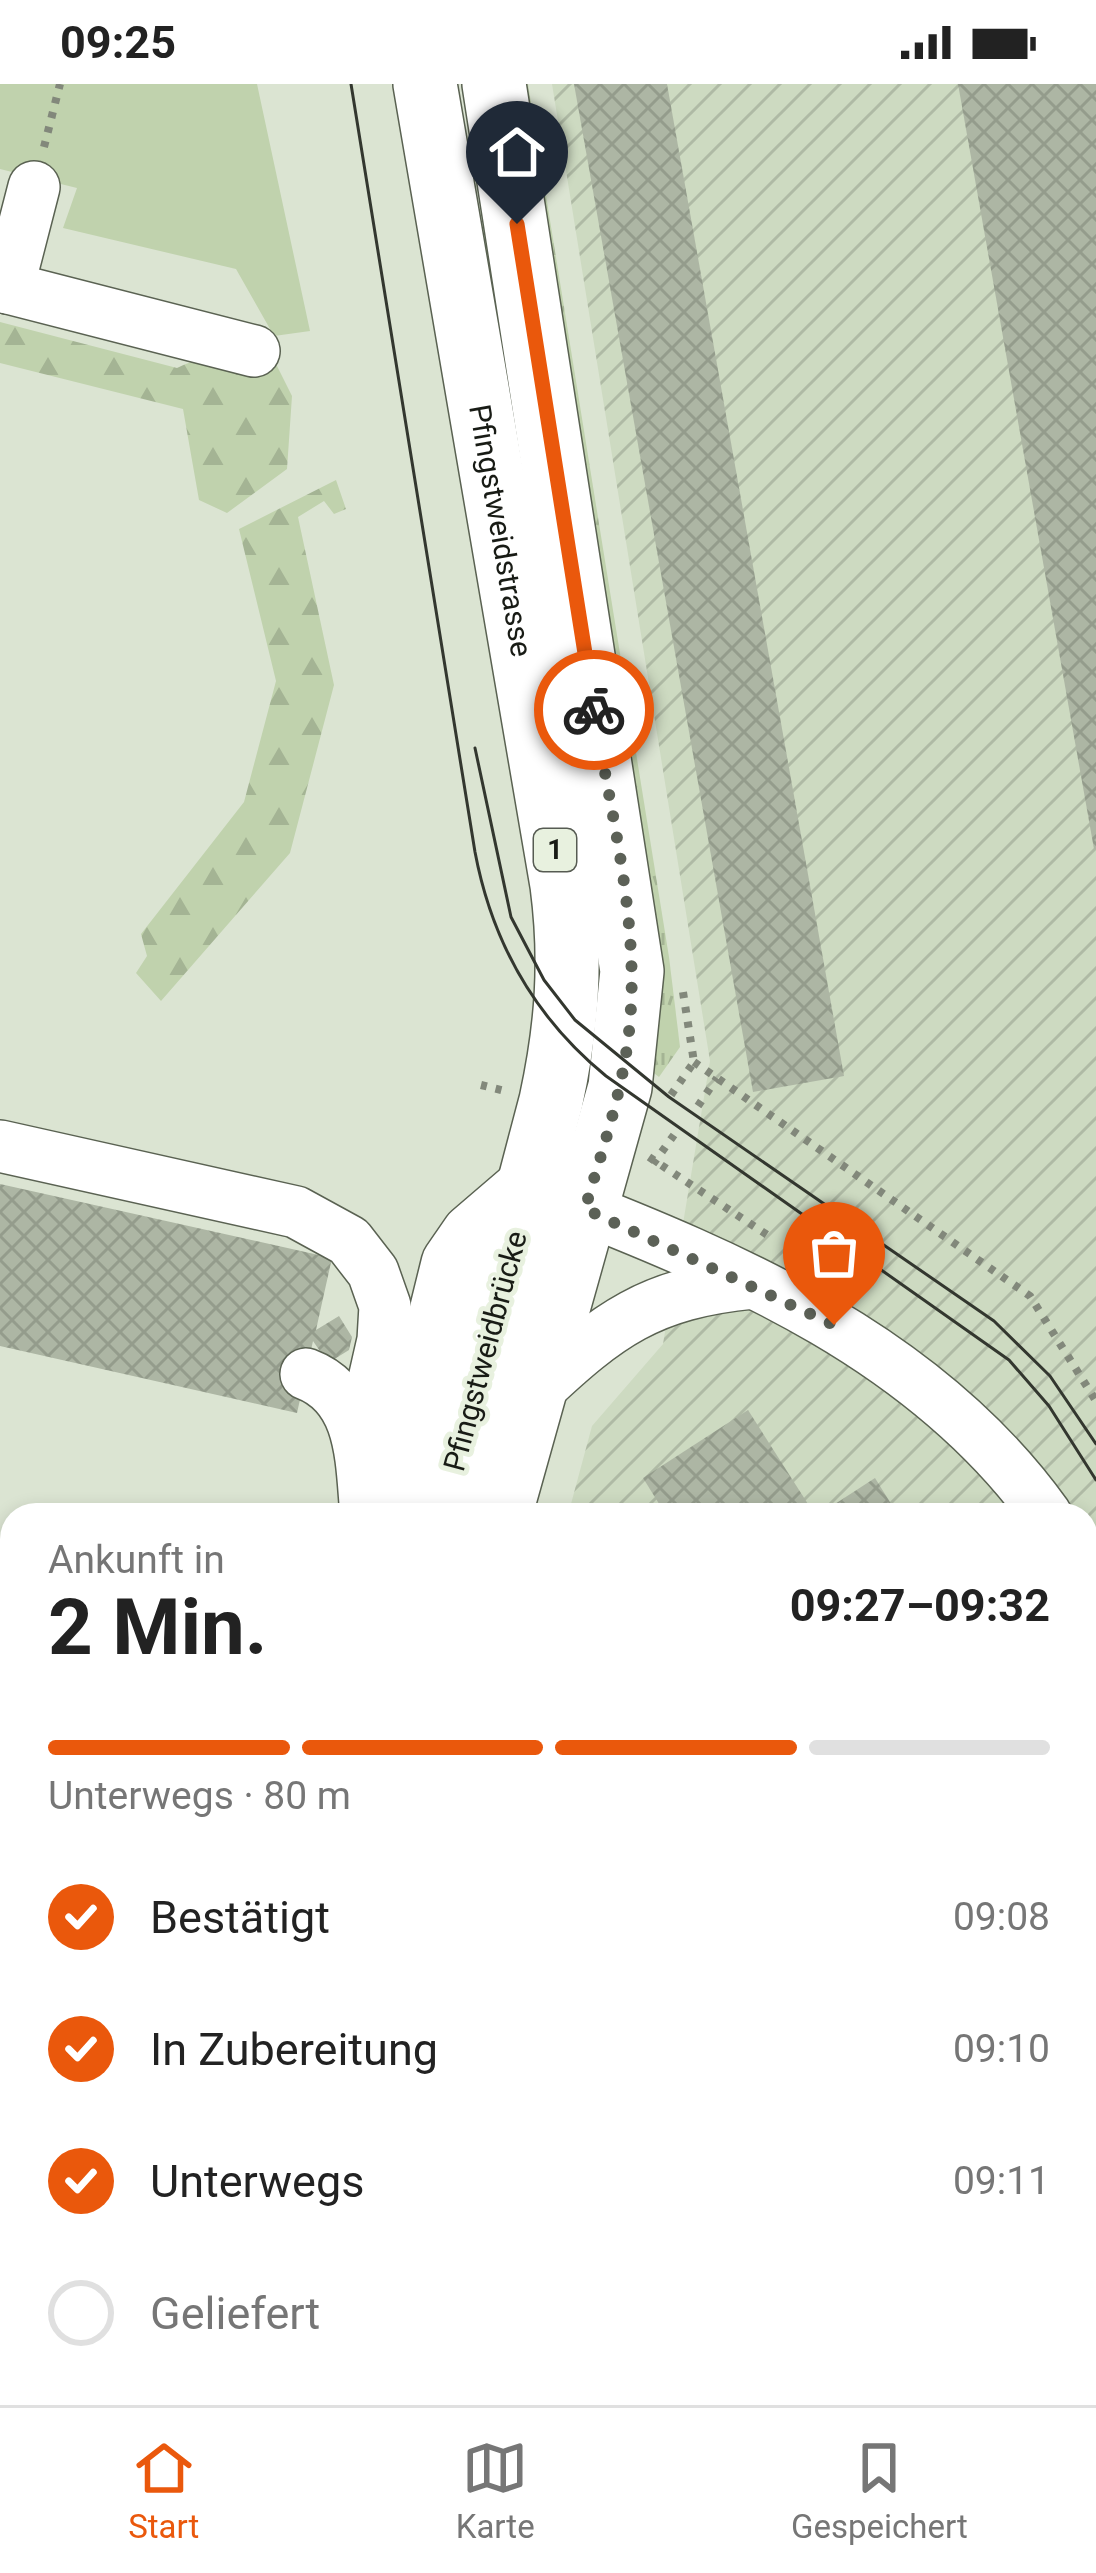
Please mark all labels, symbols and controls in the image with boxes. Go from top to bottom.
text: 09:25 [60,16,176,69]
pin [466,101,568,224]
icon: home [484,119,550,185]
street label: Pfingstweidstrasse [463,402,540,659]
courier [534,650,654,770]
icon: bike [561,677,627,743]
road number: 1 [534,829,576,871]
pin [783,1202,885,1325]
icon: bag [801,1220,867,1286]
street label: Pfingstweidbrücke [436,1227,534,1475]
text: Ankunft in [48,1537,225,1583]
text: 09:27–09:32 [790,1579,1050,1632]
text: 2 Min. [48,1582,267,1673]
text: Unterwegs · 80 m [48,1773,351,1819]
icon: check [48,1884,114,1950]
text: Bestätigt [150,1891,330,1944]
text: 09:08 [953,1894,1050,1940]
icon: check [48,2016,114,2082]
text: In Zubereitung [150,2023,438,2076]
text: 09:10 [953,2026,1050,2072]
icon: check [48,2148,114,2214]
text: Unterwegs [150,2155,364,2208]
text: 09:11 [953,2158,1050,2204]
text: Geliefert [150,2287,320,2340]
tab: Start [128,2435,199,2546]
tab: Karte [456,2435,535,2546]
tab: Gespeichert [791,2435,968,2546]

